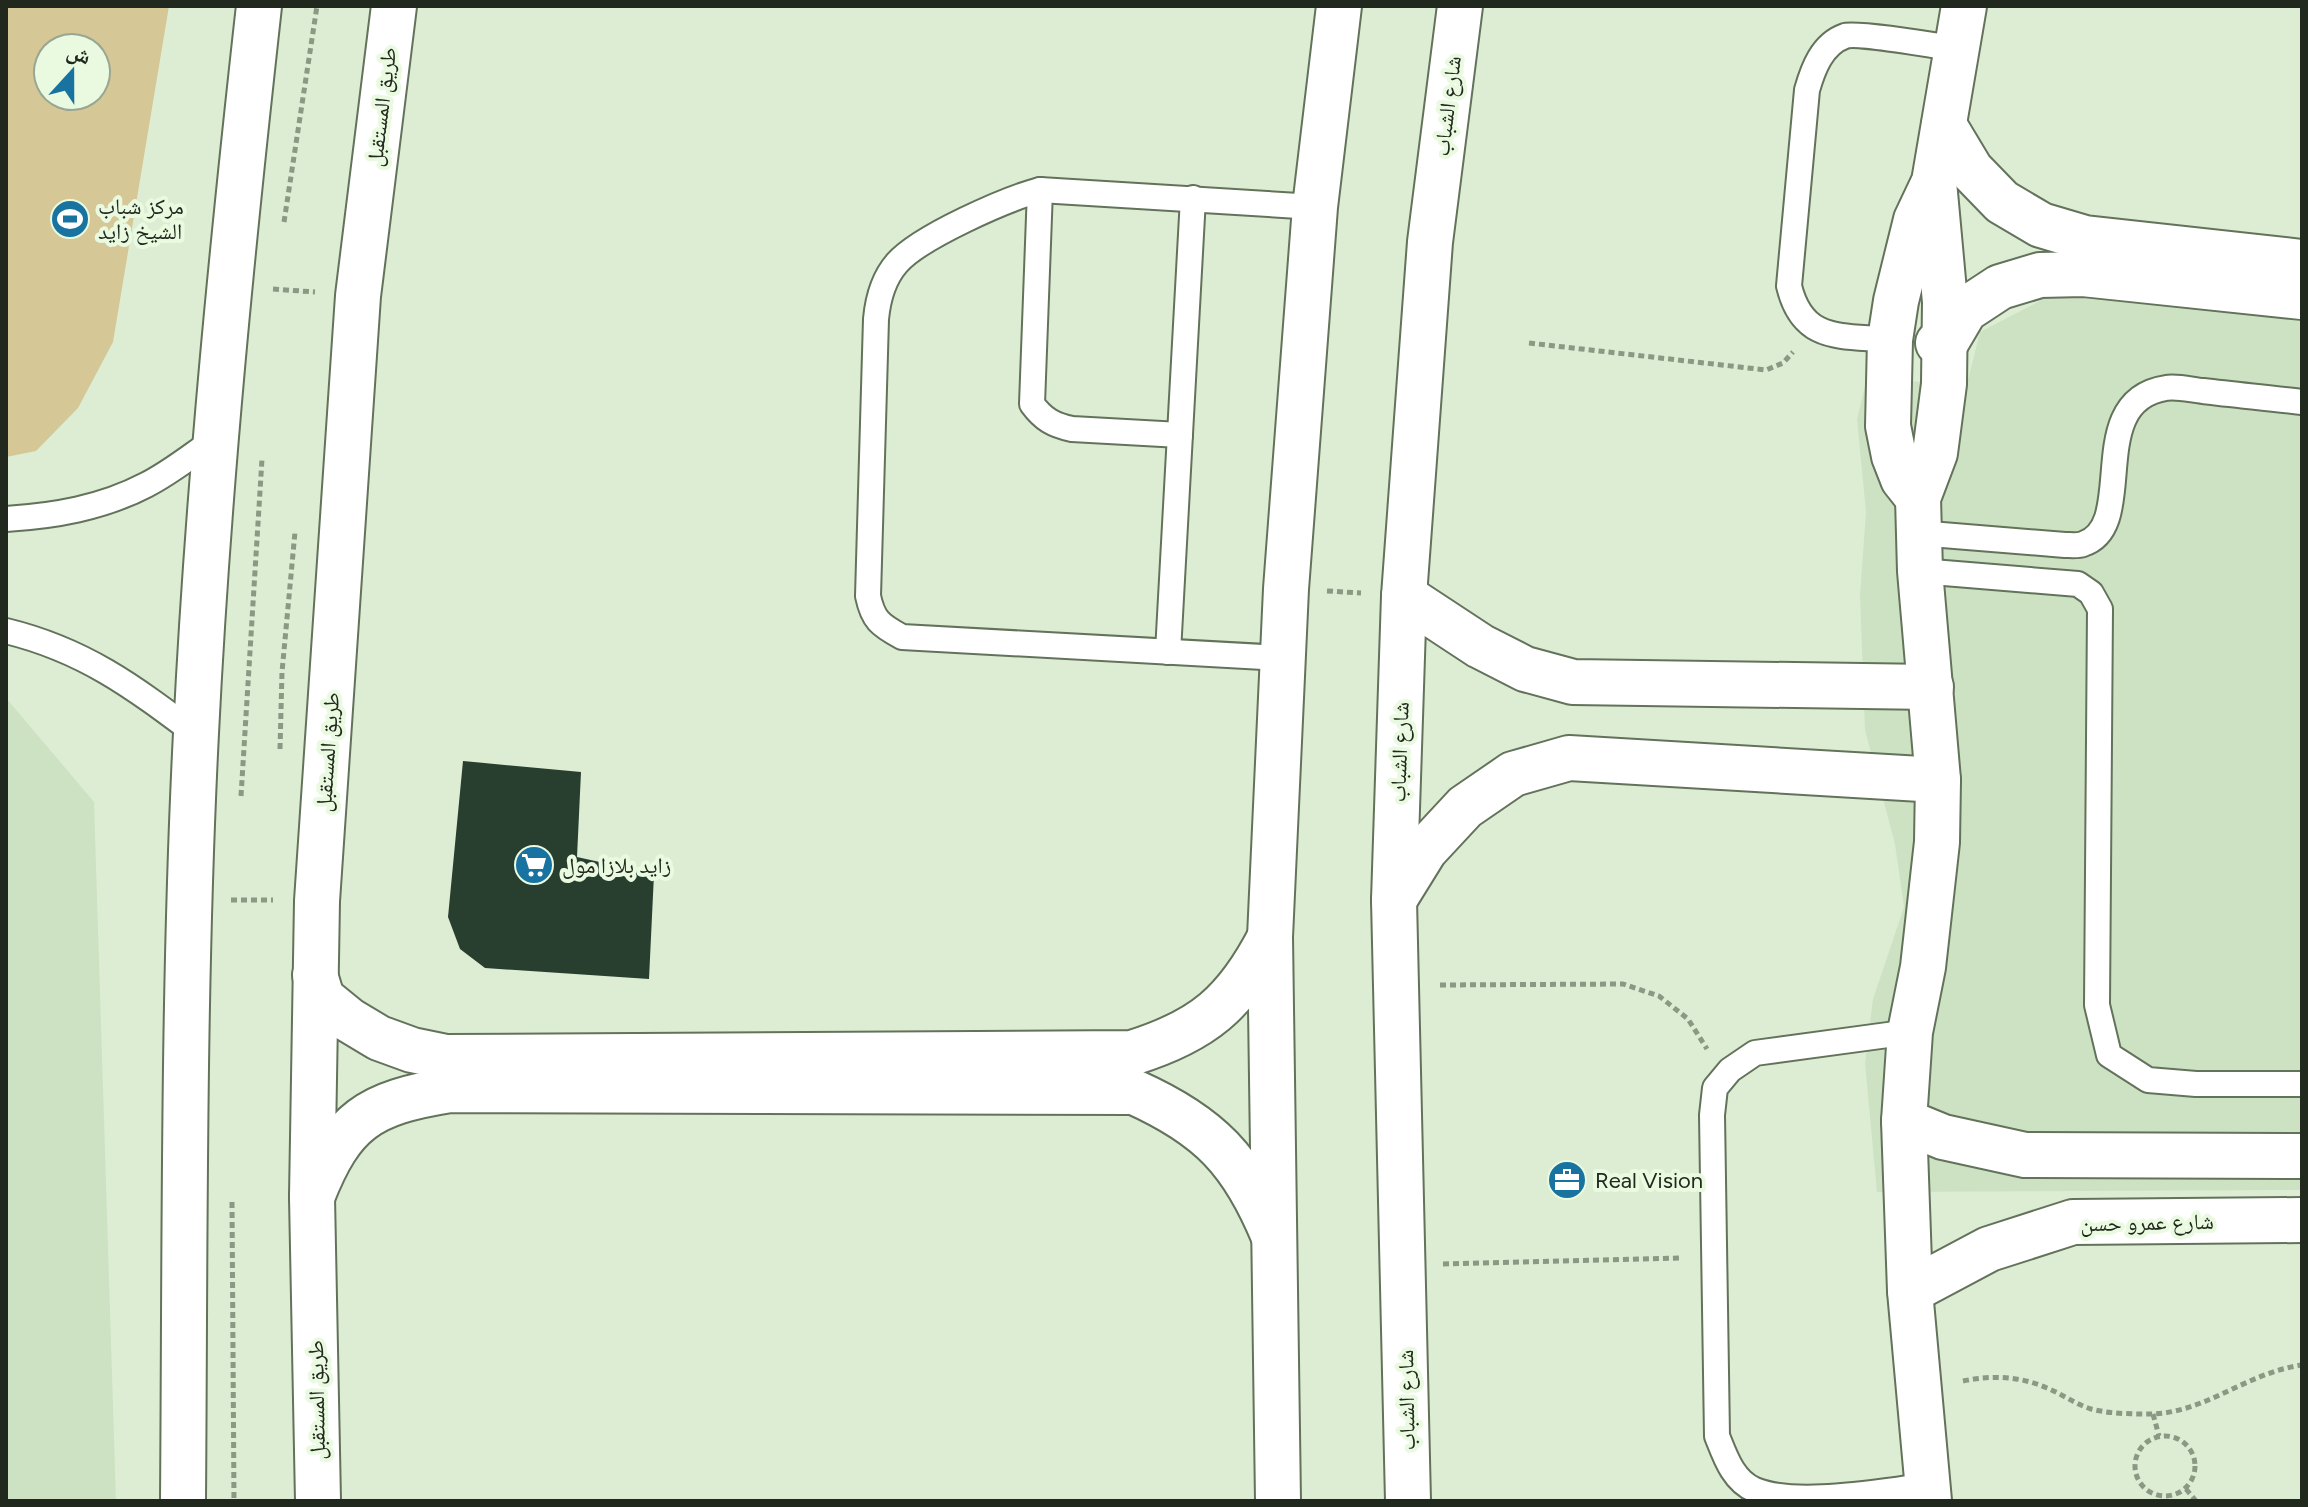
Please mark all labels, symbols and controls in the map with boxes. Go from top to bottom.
north arrow [32,32,112,112]
text: ش [63,37,95,71]
street label: طريق المستقبل [361,46,402,168]
street label: شارع الشباب [1428,54,1467,158]
place label: مركز شباب الشيخ زايد [98,193,184,245]
sports icon: مركز شباب الشيخ زايد [49,198,91,240]
street label: طريق المستقبل [310,691,345,813]
street label: شارع الشباب [1384,701,1415,803]
supermarket icon: زايد بلازا مول [513,844,555,886]
place label: زايد بلازا مول [562,852,671,879]
office icon: Real Vision [1546,1159,1588,1201]
place label: Real Vision [1595,1167,1703,1194]
street label: شارع عمرو حسن [2080,1208,2214,1237]
street label: طريق المستقبل [302,1340,331,1460]
street label: شارع الشباب [1392,1349,1421,1451]

